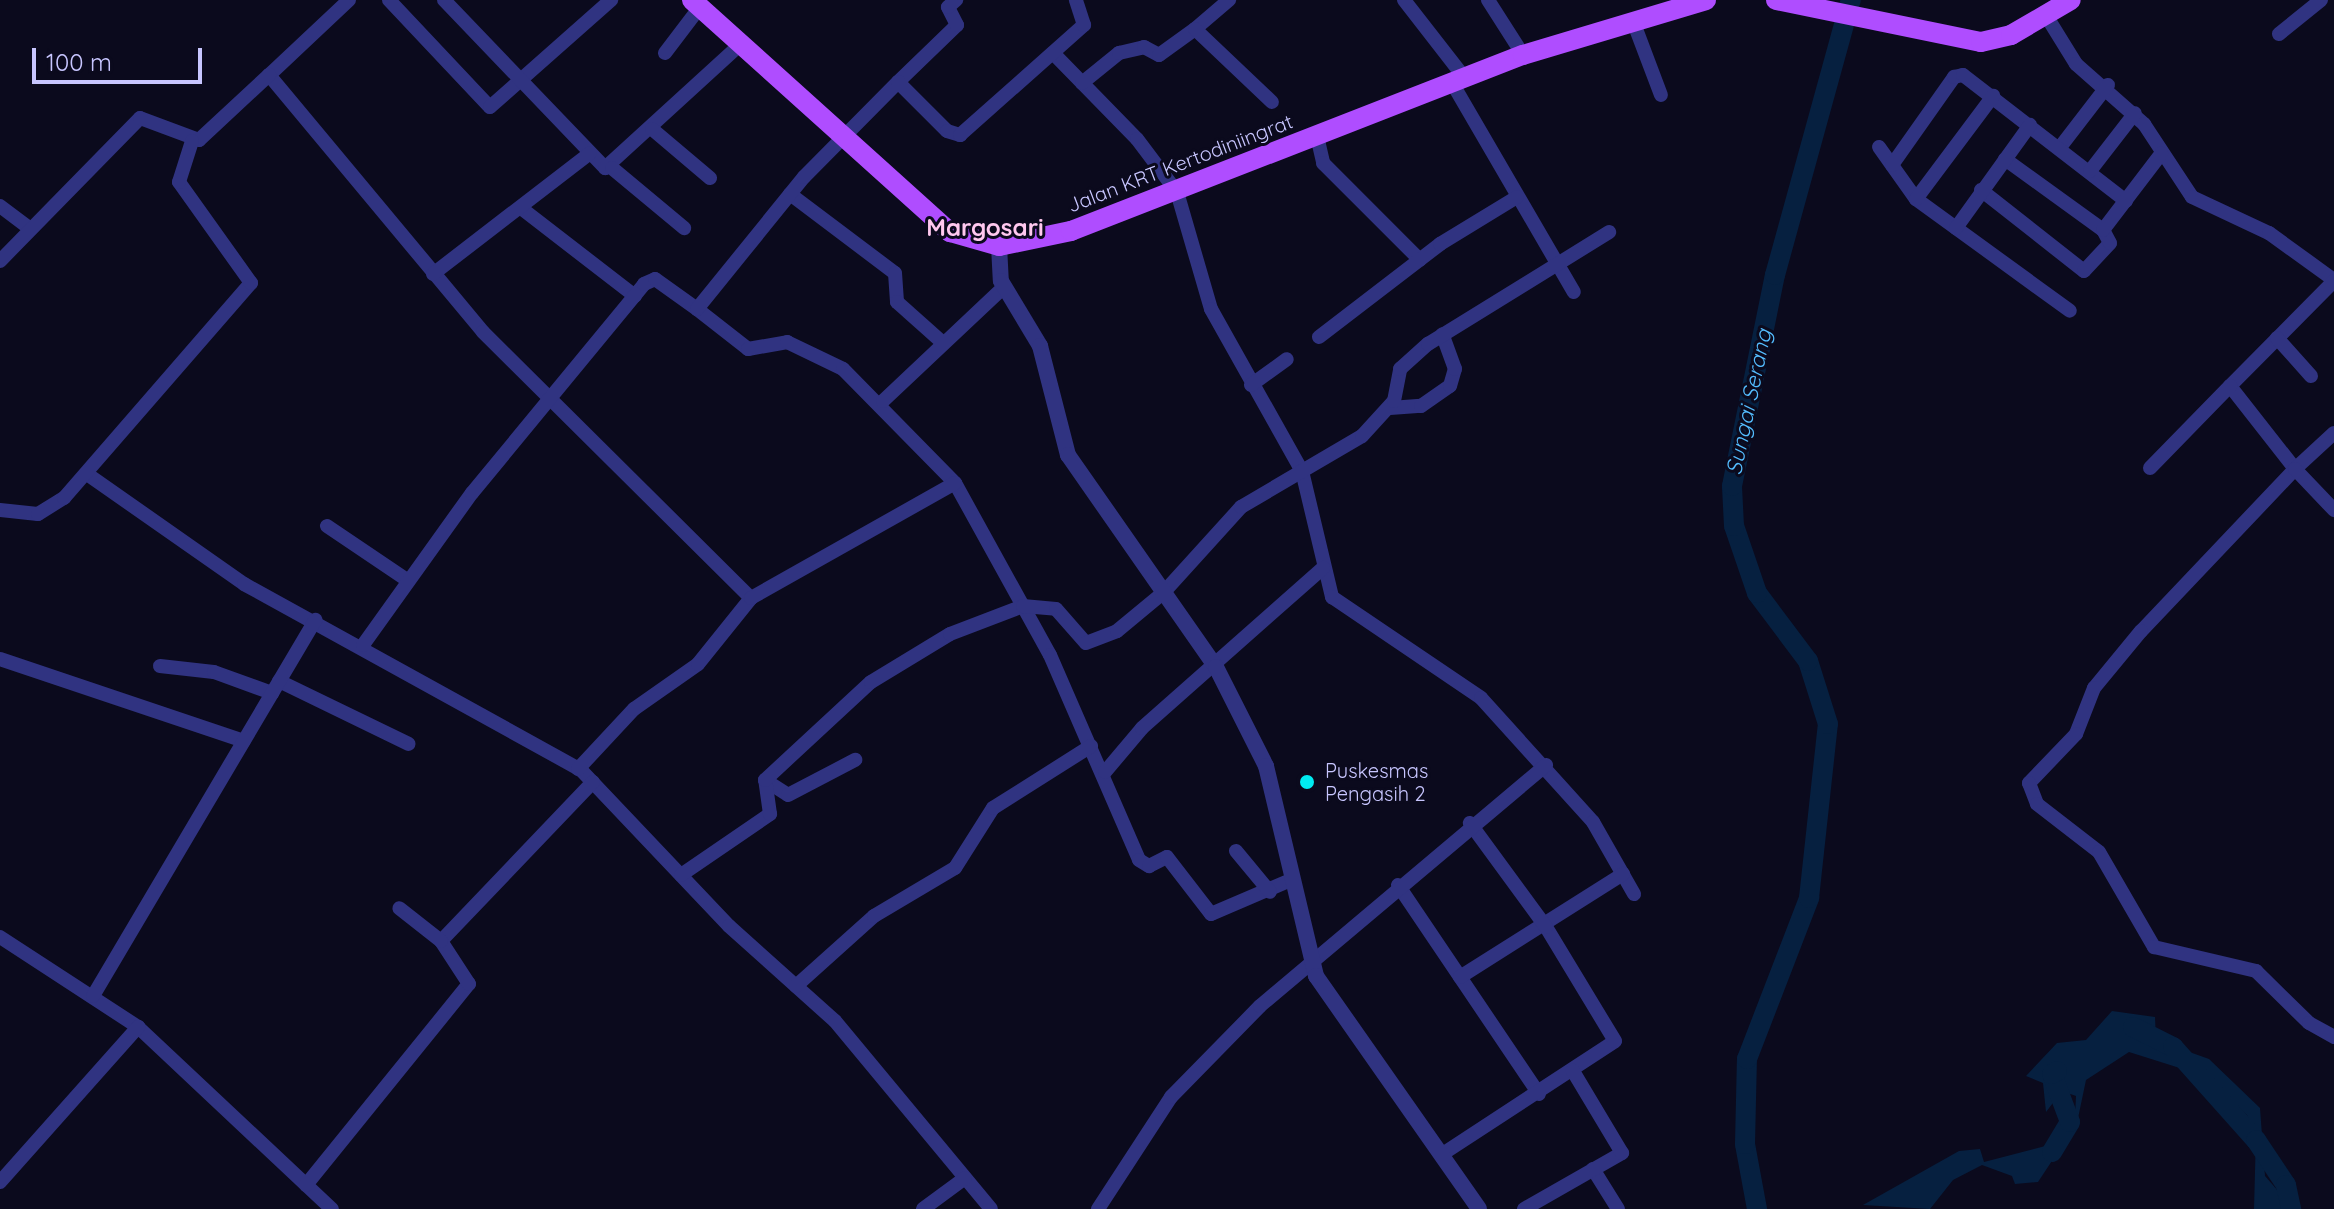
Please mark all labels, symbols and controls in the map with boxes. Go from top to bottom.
scale bar [36,32,206,82]
text: 100 m [46,47,112,77]
street label: Jalan KRT Kertodiniingrat [1064,109,1296,217]
district label: Margosari [926,214,1044,242]
water label: Sungai Serang [1721,327,1777,477]
place label: Puskesmas Pengasih 2 [1325,758,1428,805]
marker: Puskesmas Pengasih 2 [1296,771,1318,793]

